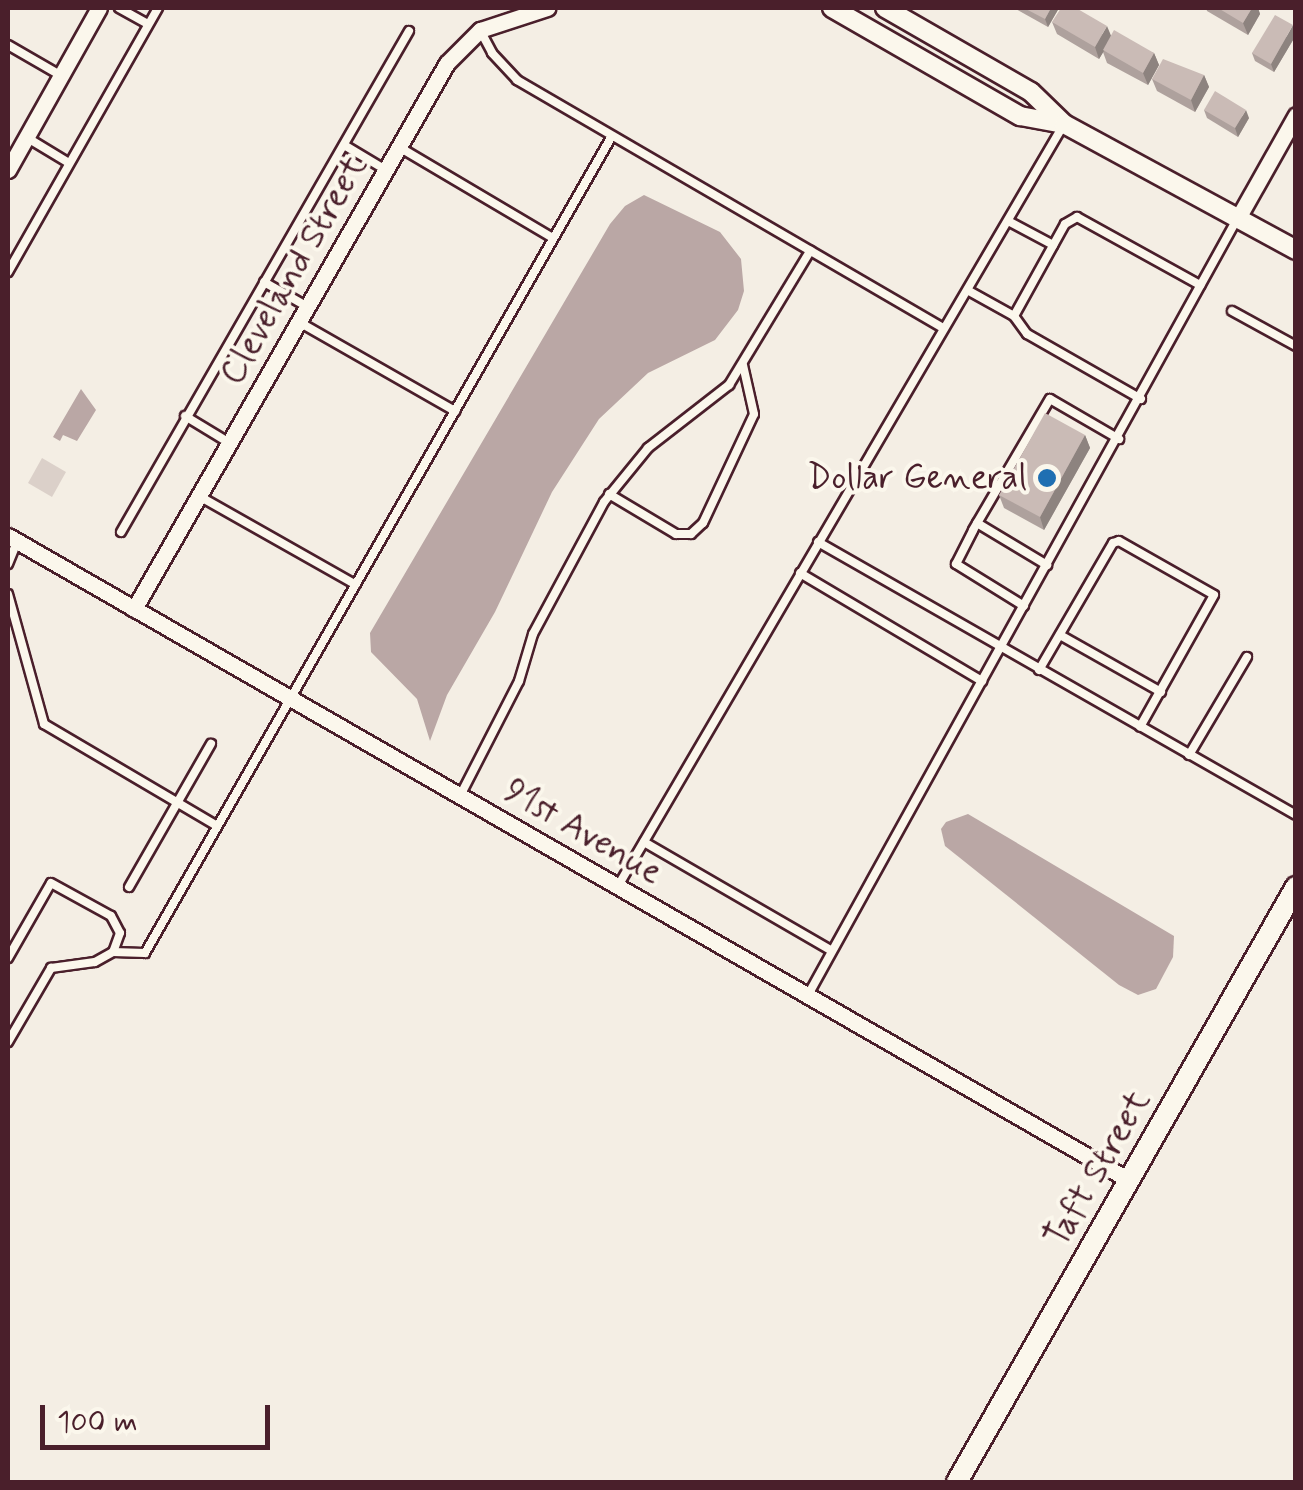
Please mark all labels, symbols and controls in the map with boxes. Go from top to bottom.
street label: Cleveland Street [211,148,377,392]
place label: Dollar General [810,457,1027,499]
marker: Dollar General [1036,467,1058,489]
street label: 91st Avenue [496,770,670,894]
street label: Taft Street [1036,1083,1160,1255]
scale bar [45,1385,275,1447]
text: 100 m [57,1403,138,1442]

